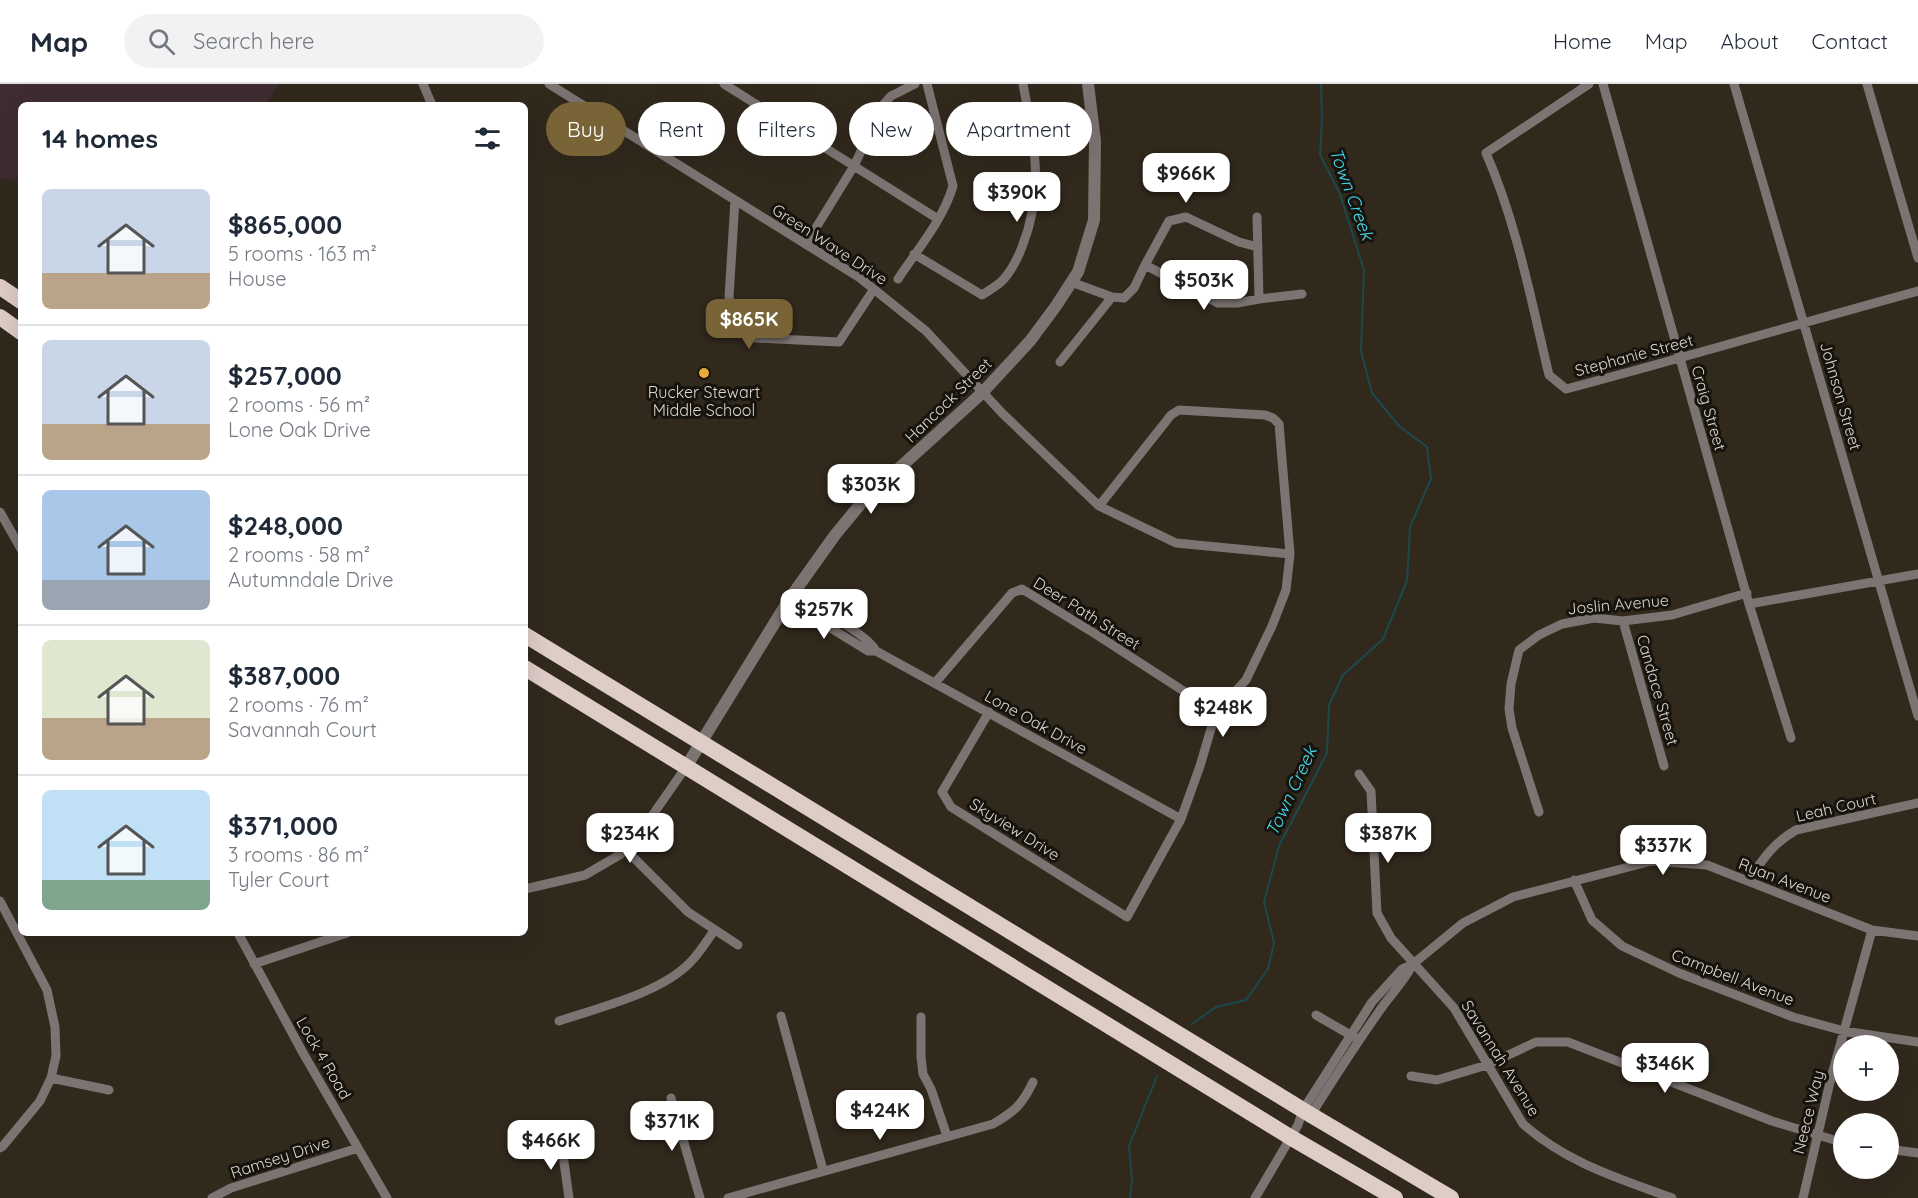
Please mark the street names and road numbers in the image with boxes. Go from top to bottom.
street label: Green Wave Drive [768,199,892,289]
street label: Stephanie Street [1573,330,1695,380]
street label: Johnson Street [1816,340,1866,452]
street label: Hancock Street [900,353,996,447]
street label: Craig Street [1687,363,1731,453]
street label: Deer Path Street [1030,572,1144,654]
street label: Joslin Avenue [1566,590,1670,618]
street label: Candace Street [1633,632,1683,748]
street label: Lone Oak Drive [981,686,1091,758]
street label: Leah Court [1794,788,1878,826]
street label: Skyview Drive [966,793,1064,865]
street label: Ryan Avenue [1736,853,1834,907]
street label: Campbell Avenue [1669,944,1797,1010]
street label: Savannah Avenue [1457,996,1545,1120]
street label: Lock 4 Road [292,1013,356,1103]
street label: Neece Way [1788,1068,1828,1156]
street label: Ramsey Drive [228,1131,332,1183]

